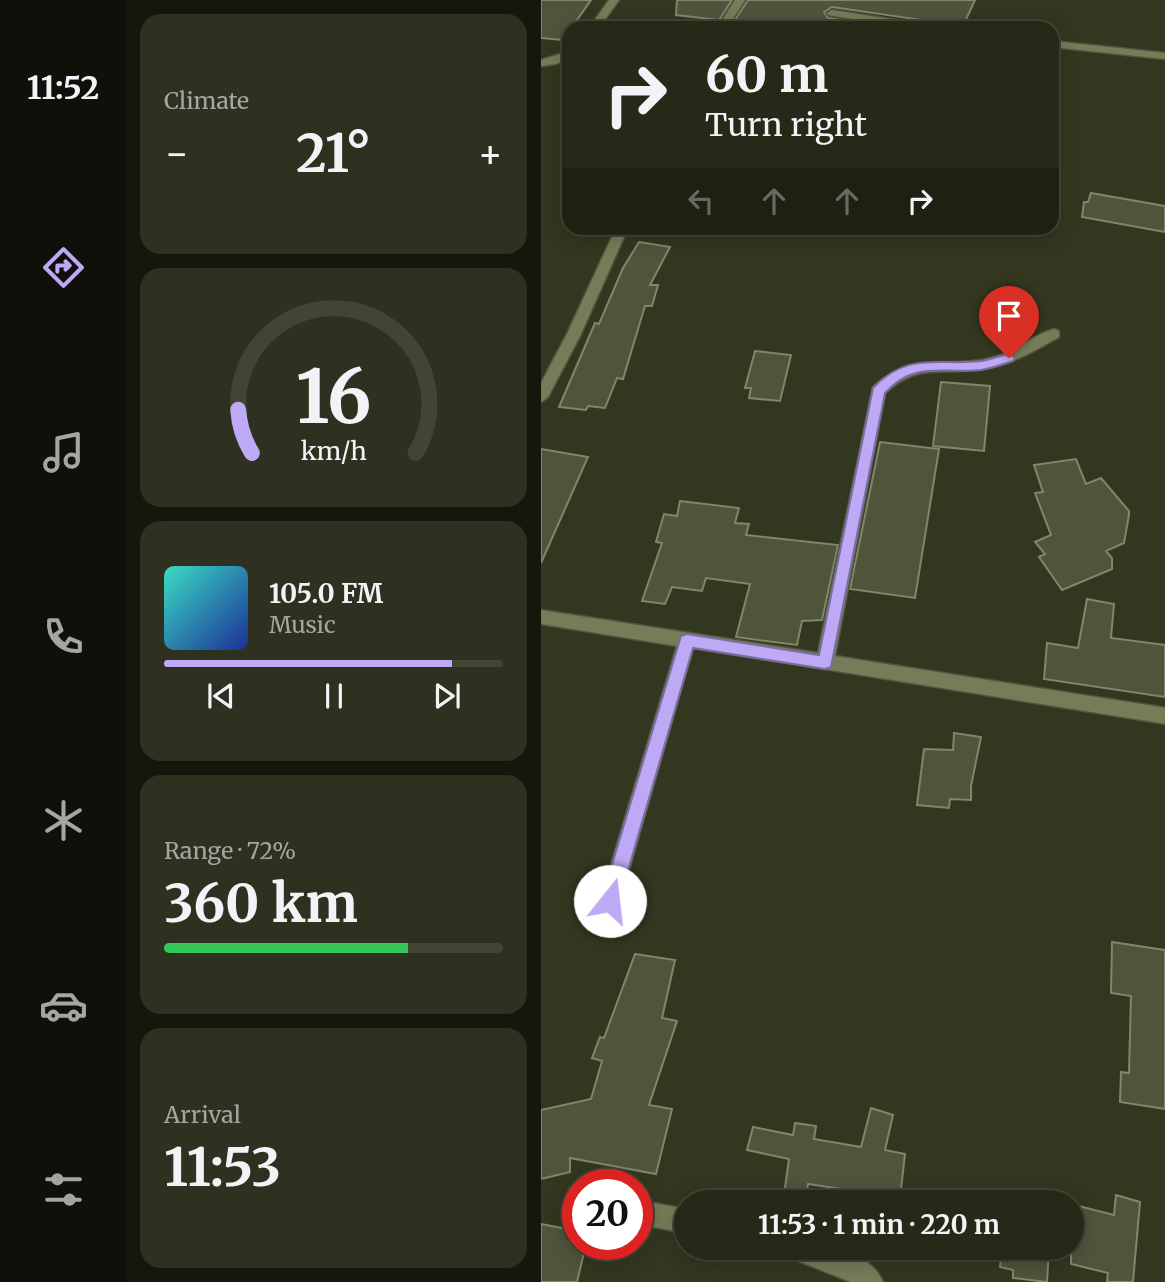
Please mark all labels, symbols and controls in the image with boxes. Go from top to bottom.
text: 60 m [705,44,828,105]
icon: right [590,49,681,140]
text: 11:52 [27,68,99,108]
text: Climate [164,86,249,115]
text: Turn right [705,105,867,145]
text: 21° [296,121,371,186]
text: − [164,130,189,177]
text: + [478,130,503,177]
icon: left [682,182,720,220]
icon: ahead [755,182,793,220]
icon: ahead [828,182,866,220]
icon: right [901,182,939,220]
icon: directions [39,243,88,292]
pin [979,286,1039,358]
icon: arrive [990,297,1028,335]
text: 16 [296,352,371,444]
icon: music [39,428,88,477]
text: km/h [300,435,367,467]
text: 105.0 FM [269,577,383,610]
text: Music [269,610,336,639]
icon: phone [39,612,88,661]
icon: previous [202,677,240,715]
icon: pause [315,677,353,715]
icon: next [428,677,466,715]
icon: climate [39,796,88,845]
text: Range · 72% [164,836,296,865]
position arrow [573,864,647,938]
text: 360 km [164,871,358,936]
icon: car [39,981,88,1030]
text: Arrival [164,1100,241,1129]
text: 11:53 [164,1135,281,1200]
icon: filters [39,1165,88,1214]
speed limit sign: 20 [562,1169,653,1260]
text: 11:53 · 1 min · 220 m [758,1208,1000,1241]

